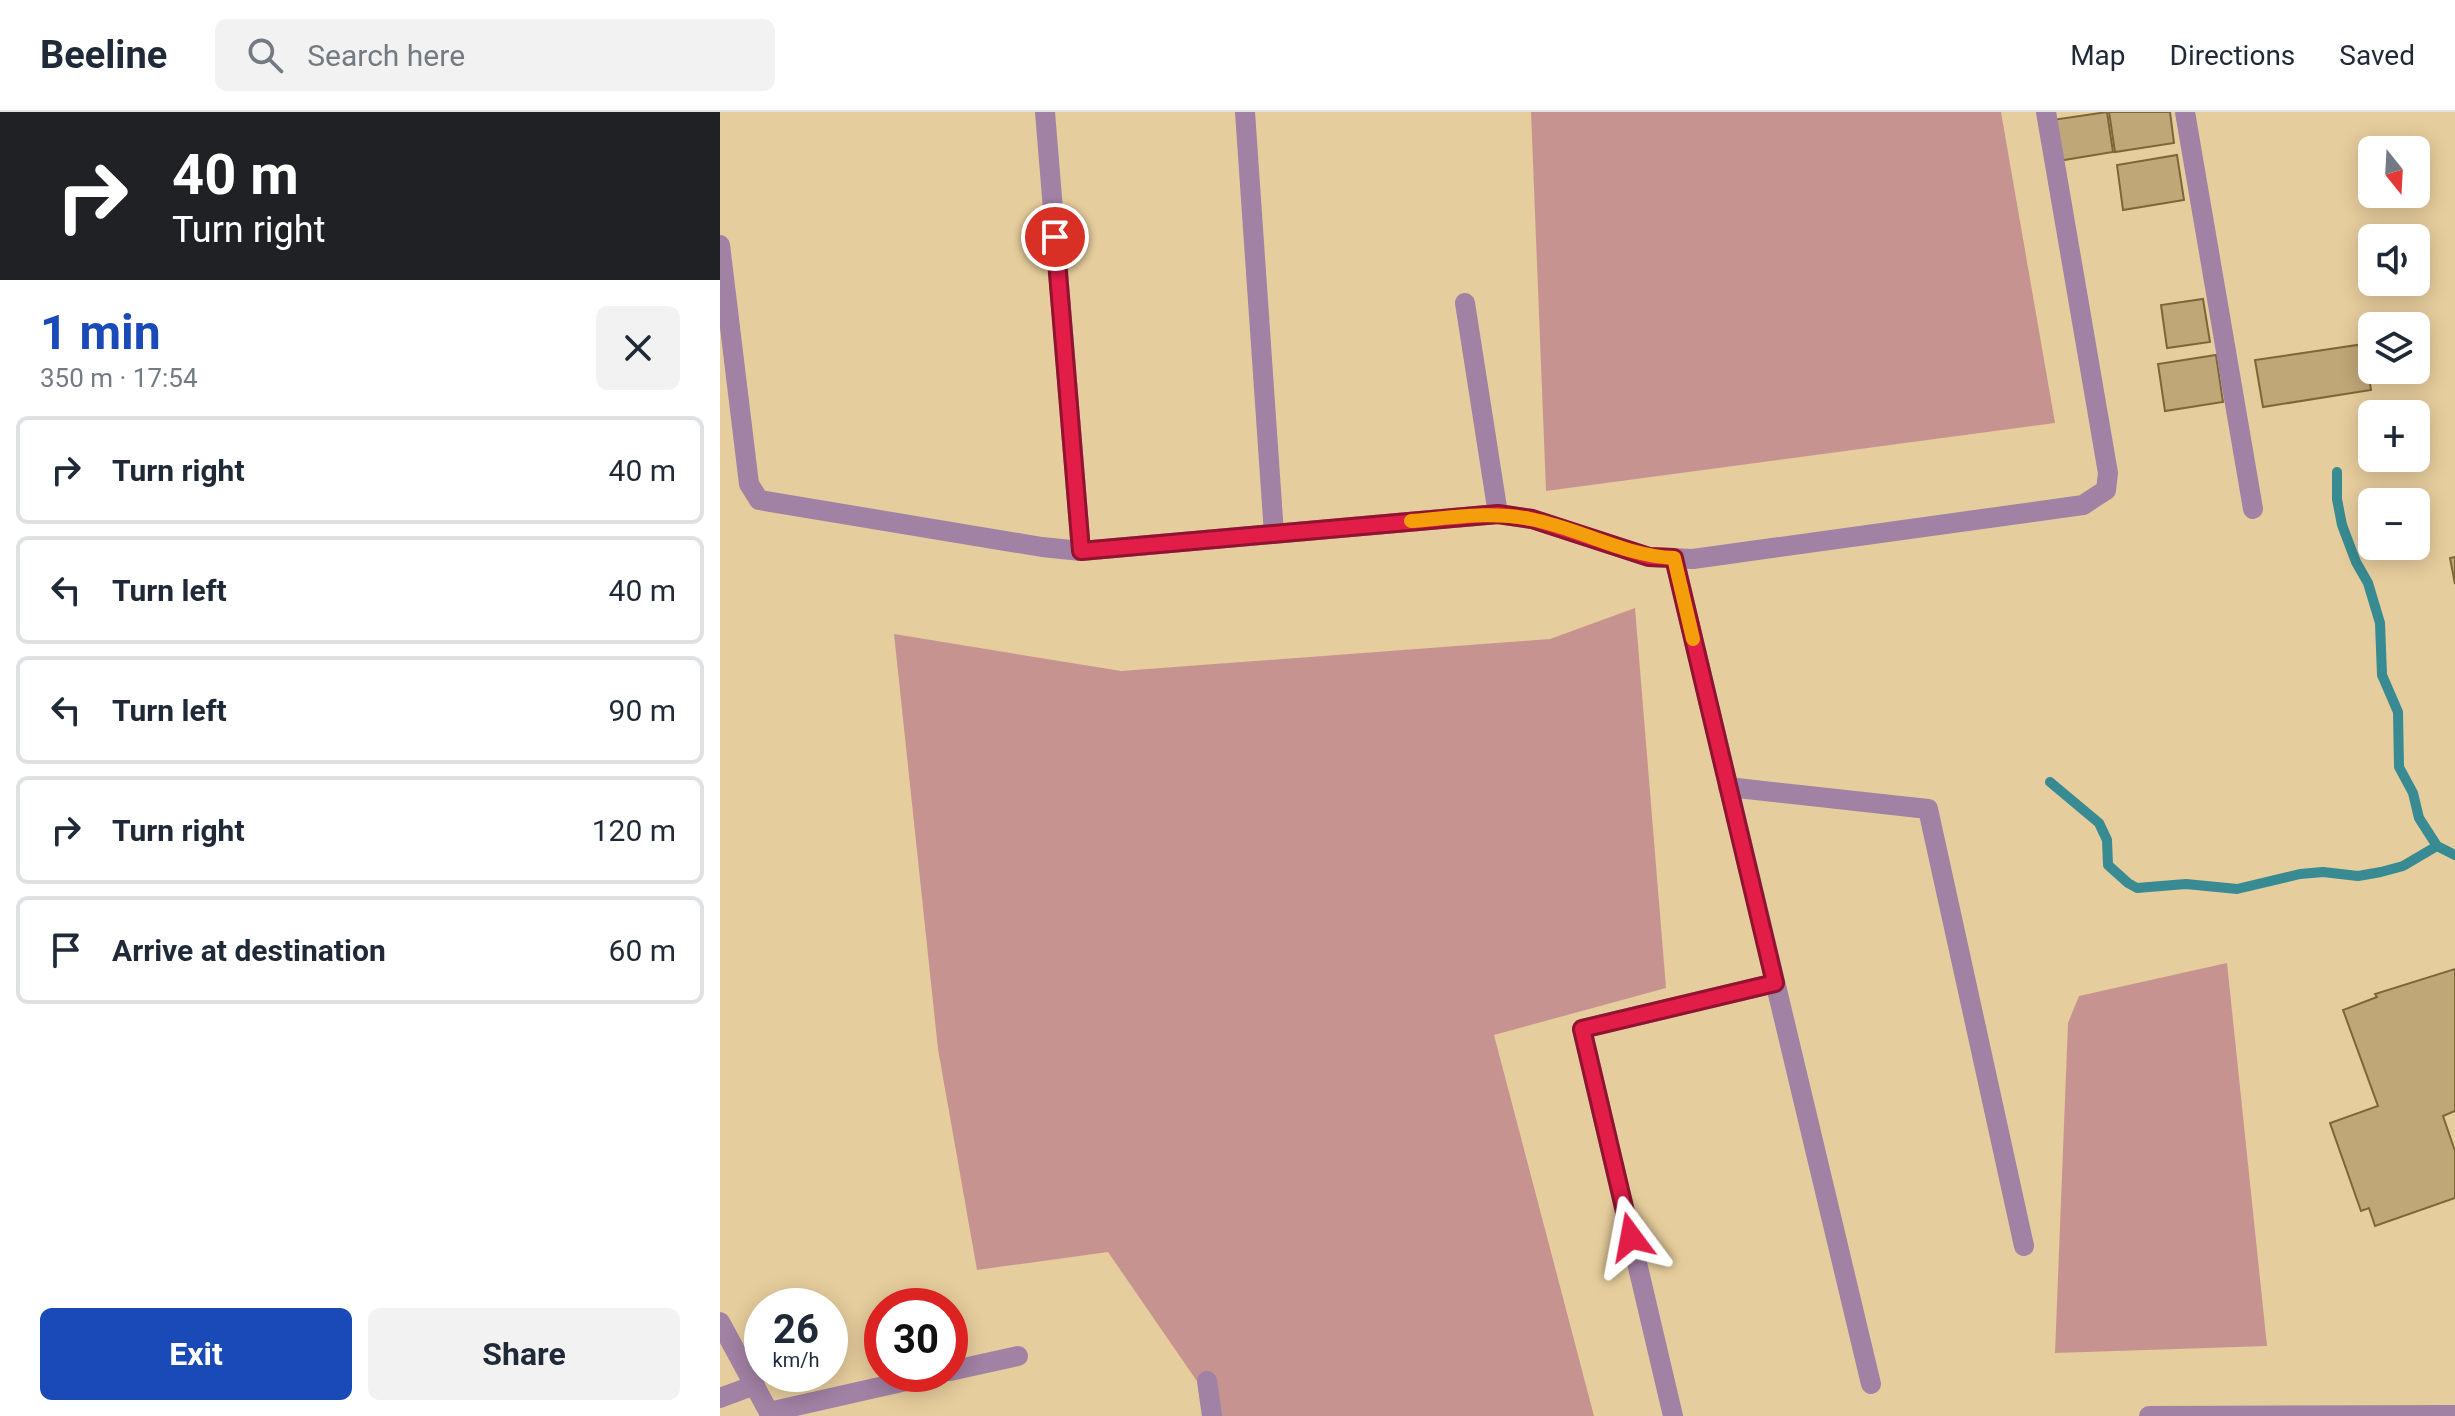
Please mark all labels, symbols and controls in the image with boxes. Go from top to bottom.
search box [215,19,775,91]
text: Beeline [40,33,167,77]
icon: search [243,33,287,77]
text: Search here [307,38,465,73]
text: Map [2070,39,2126,72]
text: Directions [2170,39,2295,72]
text: Saved [2339,39,2415,72]
north arrow [2358,136,2430,208]
map controls [2358,136,2430,560]
text: 40 m [172,142,299,208]
icon: right [40,144,144,248]
pin [1021,203,1089,271]
text: Turn right [172,209,325,251]
icon: arrive [1033,215,1077,259]
button: sound [2358,224,2430,296]
text: 1 min [40,304,161,361]
button: close [596,306,680,390]
button: layers [2358,312,2430,384]
text: 350 m · 17:54 [40,363,198,393]
button: + [2358,400,2430,472]
icon: right [44,448,88,492]
text: Turn right [112,453,245,488]
text: 40 m [609,453,676,488]
button: − [2358,488,2430,560]
icon: left [44,568,88,612]
text: Turn left [112,573,227,608]
text: 40 m [609,573,676,608]
icon: left [44,688,88,732]
text: Turn left [112,693,227,728]
text: 90 m [609,693,676,728]
icon: right [44,808,88,852]
text: Turn right [112,813,245,848]
text: 120 m [592,813,676,848]
icon: arrive [44,928,88,972]
text: Arrive at destination [112,933,386,968]
text: 60 m [609,933,676,968]
position arrow [1589,1195,1673,1279]
speed limit sign: 30 [864,1288,968,1392]
text: 26 [773,1306,819,1353]
button: Exit [40,1308,352,1400]
button: Share [368,1308,680,1400]
text: km/h [773,1348,819,1372]

